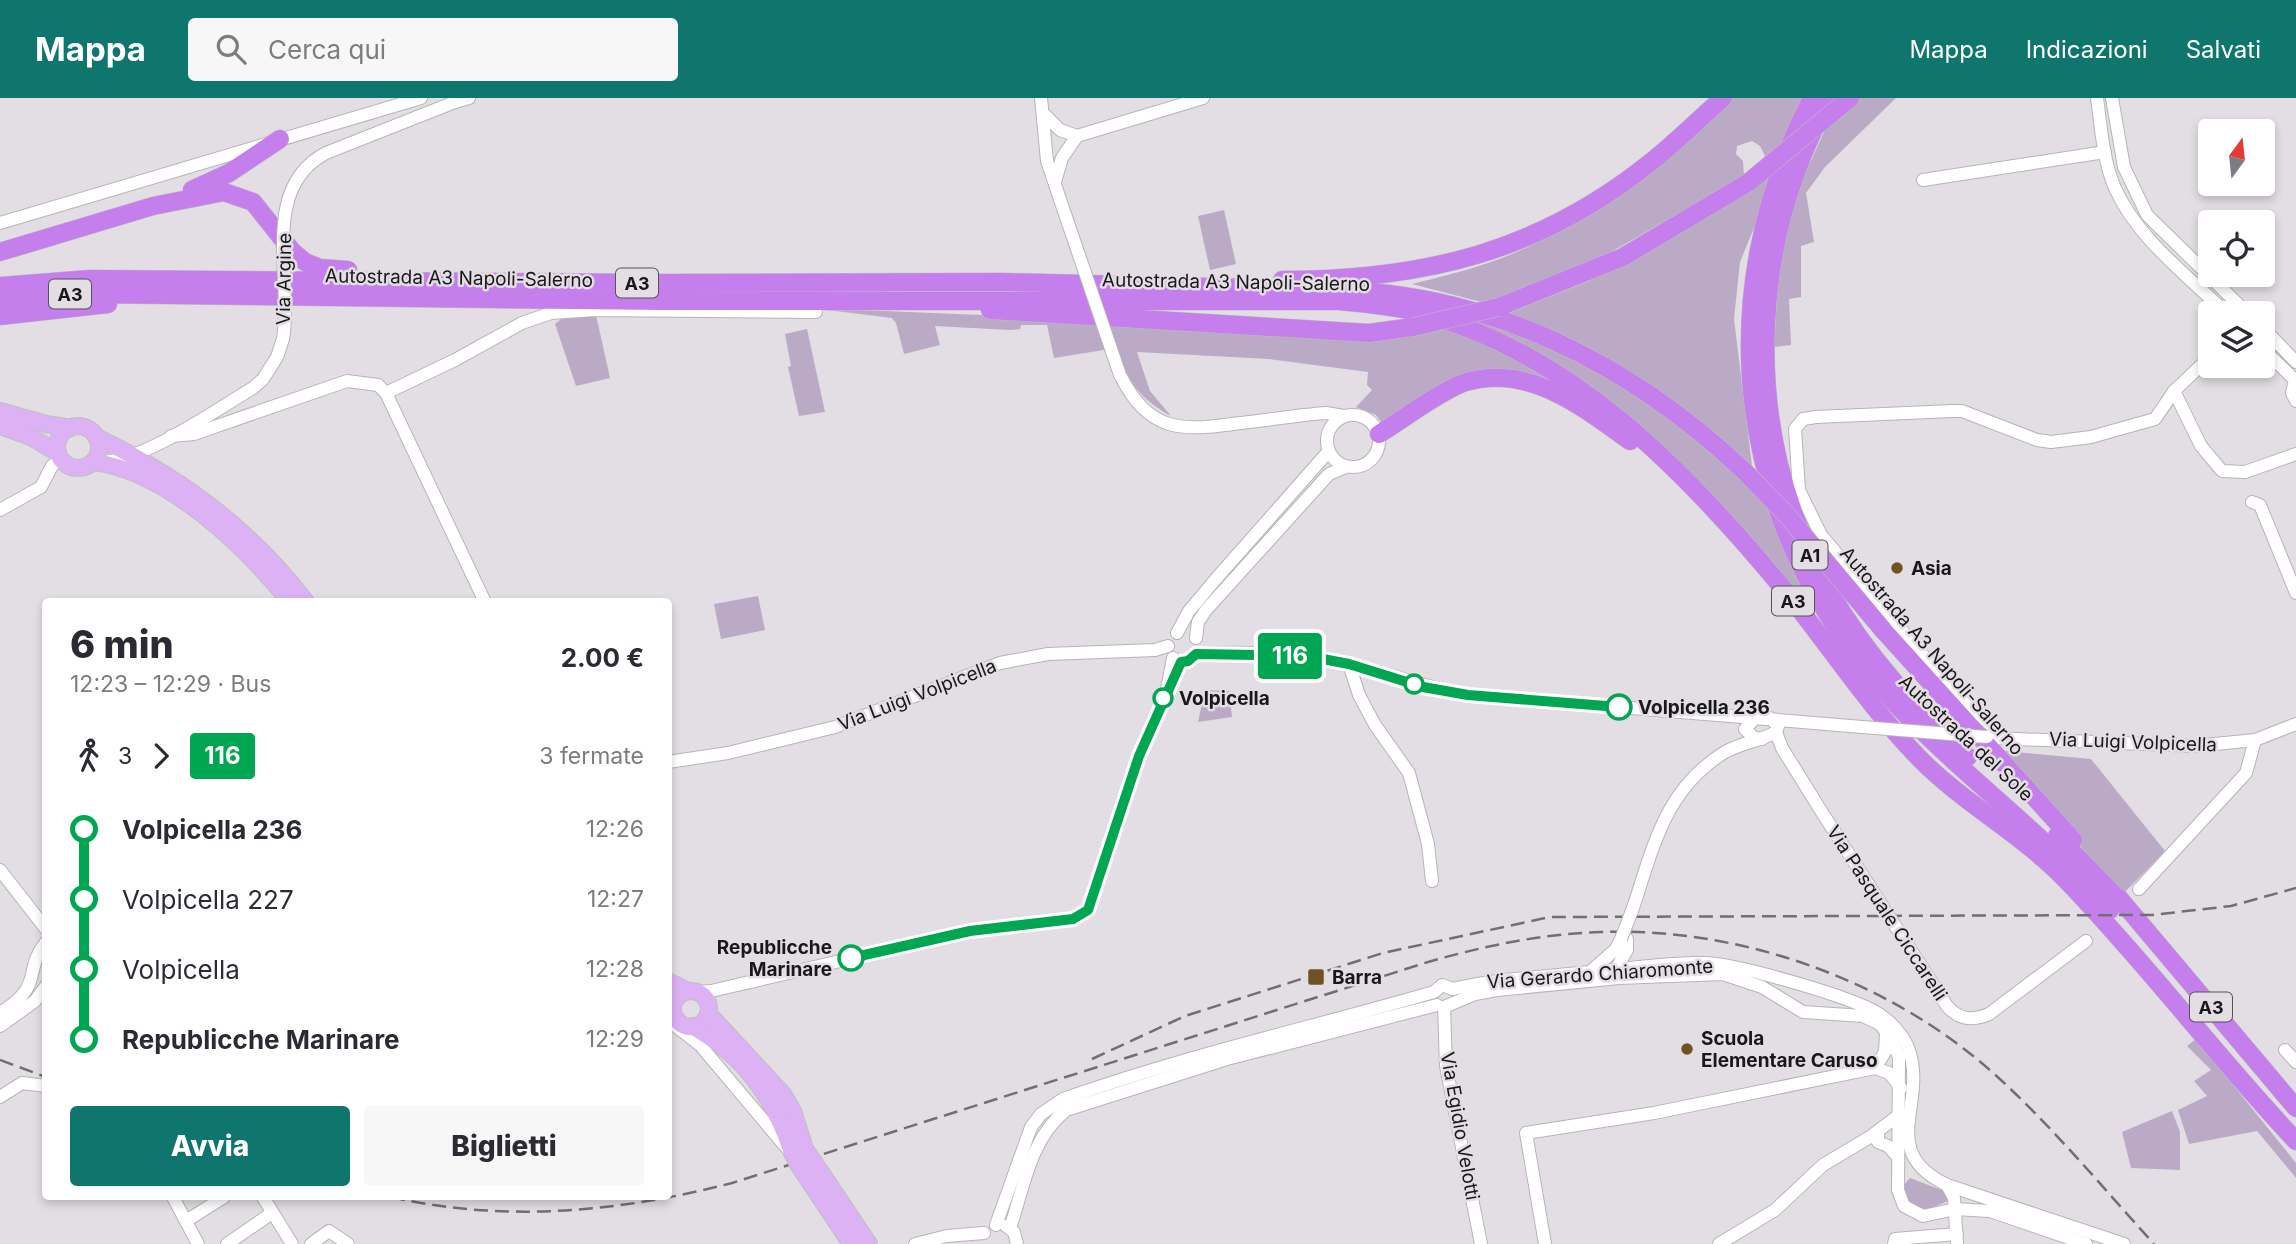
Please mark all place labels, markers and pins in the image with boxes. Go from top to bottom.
place label: Asia [1911,557,1952,580]
marker: Asia [1889,560,1905,576]
unlabelled marker [1404,674,1424,694]
place label: Volpicella [1179,687,1270,710]
marker: Volpicella [1153,688,1173,708]
marker: Volpicella 236 [1606,694,1632,720]
place label: Volpicella 236 [1638,696,1770,719]
place label: Republicche Marinare [717,936,832,981]
marker: Republicche Marinare [838,945,864,971]
place label: Barra [1332,966,1382,989]
marker: Barra [1306,967,1326,987]
place label: Scuola Elementare Caruso [1701,1027,1878,1072]
marker: Scuola Elementare Caruso [1679,1041,1695,1057]

